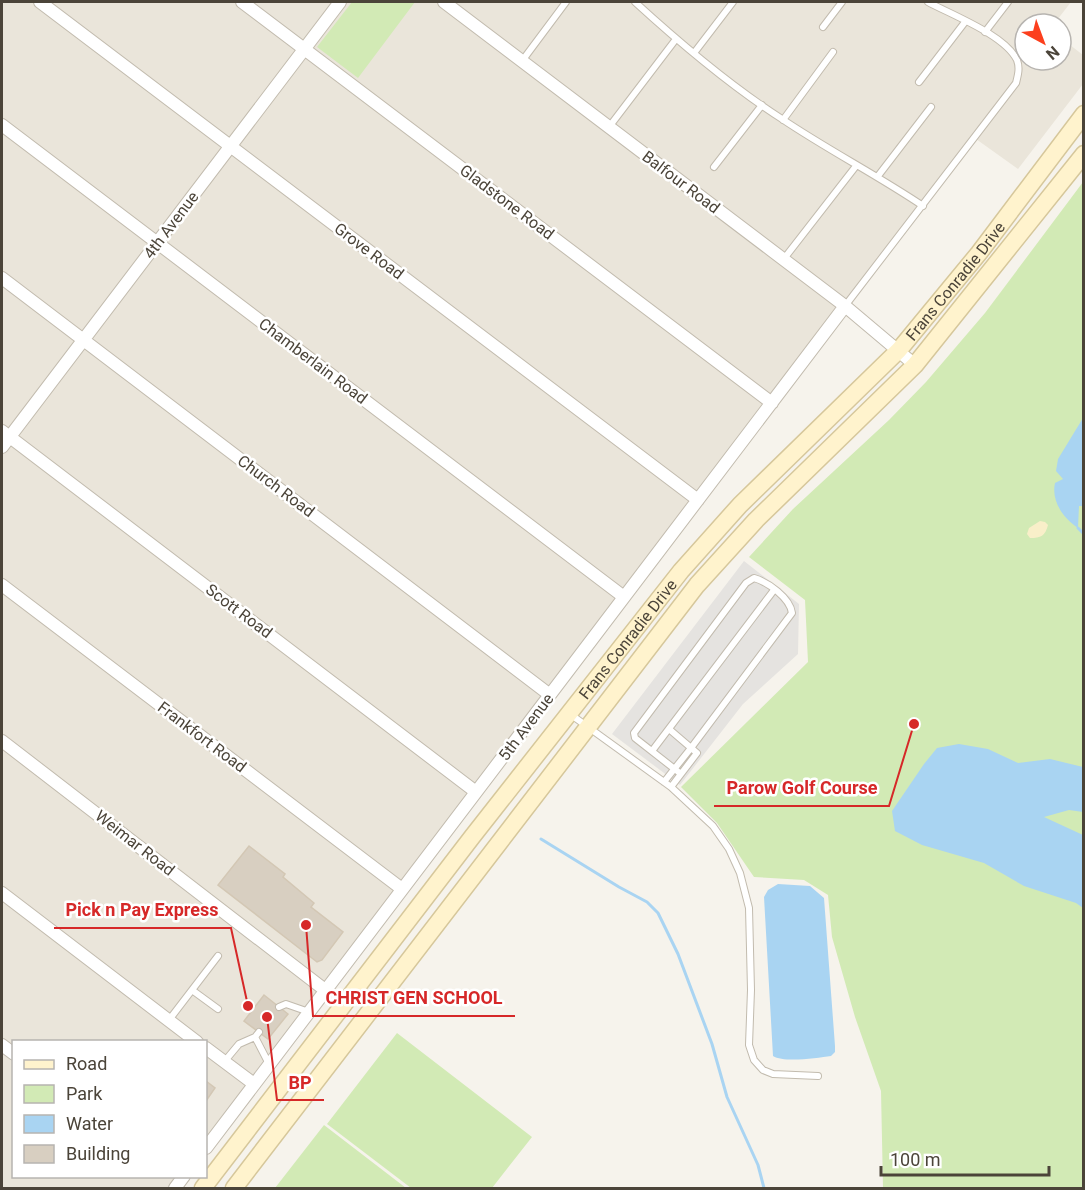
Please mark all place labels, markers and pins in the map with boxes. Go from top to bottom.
callout: Parow Golf Course [714,770,889,806]
callout: Pick n Pay Express [54,892,231,928]
callout: CHRIST GEN SCHOOL [313,980,515,1016]
callout: BP [277,1064,324,1100]

